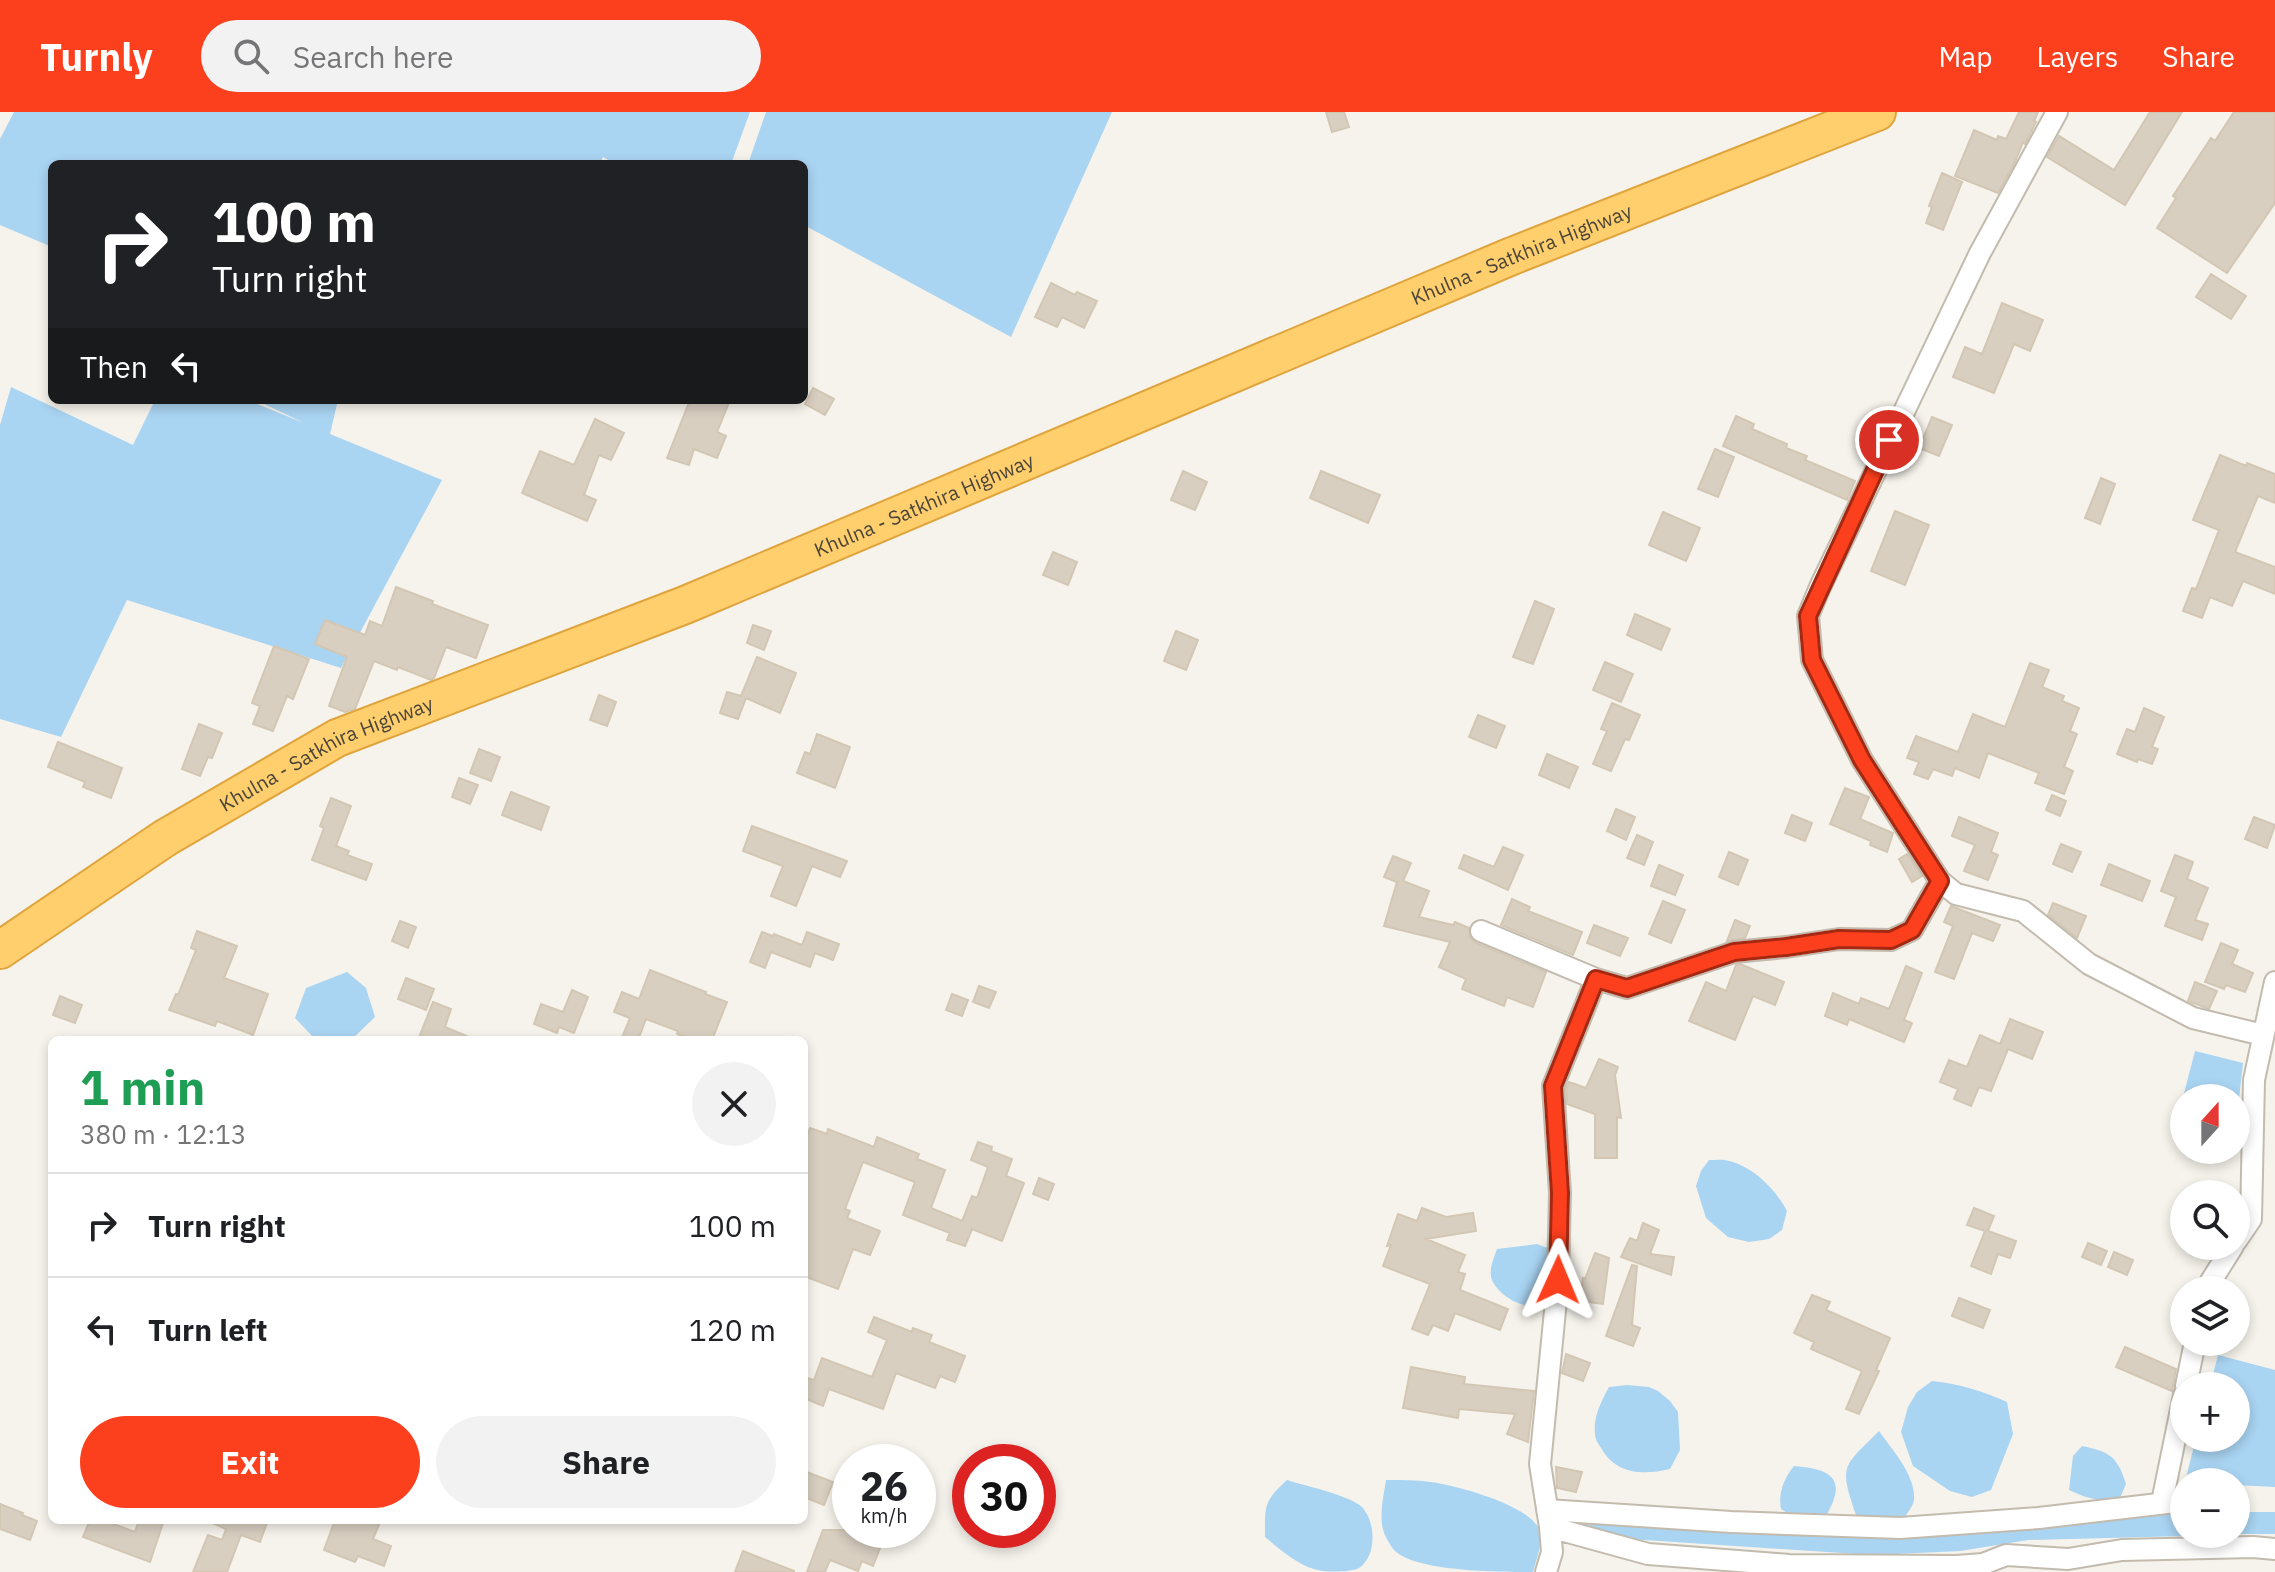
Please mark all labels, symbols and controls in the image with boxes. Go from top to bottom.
search box [201,20,761,92]
text: Turnly [40,32,153,81]
icon: search [229,34,273,78]
text: Search here [293,37,454,76]
text: Map [1938,38,1992,75]
text: Layers [2036,38,2118,75]
text: Share [2162,38,2235,75]
text: 100 m [212,185,376,257]
icon: right [80,192,184,296]
street label: Khulna - Satkhira Highway [1407,197,1636,311]
text: Turn right [212,255,368,302]
icon: left [164,344,208,388]
text: Then [80,347,148,386]
pin [1855,406,1923,474]
icon: arrive [1867,418,1911,462]
street label: Khulna - Satkhira Highway [810,446,1038,563]
street label: Khulna - Satkhira Highway [214,689,437,817]
text: 1 min [80,1056,205,1118]
button: close [692,1062,776,1146]
north arrow [2170,1084,2250,1164]
map controls [2170,1084,2250,1548]
text: 380 m · 12:13 [80,1117,246,1151]
button: search [2170,1180,2250,1260]
icon: right [80,1203,124,1247]
text: Turn right [148,1206,286,1245]
text: 100 m [689,1206,776,1245]
position arrow [1516,1238,1600,1322]
button: layers [2170,1276,2250,1356]
icon: left [80,1307,124,1351]
text: Turn left [148,1310,267,1349]
text: 120 m [689,1310,776,1349]
button: + [2170,1372,2250,1452]
button: Exit [80,1416,420,1508]
button: Share [436,1416,776,1508]
speed limit sign: 30 [952,1444,1056,1548]
text: 26 [860,1460,908,1512]
button: − [2170,1468,2250,1548]
text: km/h [860,1502,908,1529]

